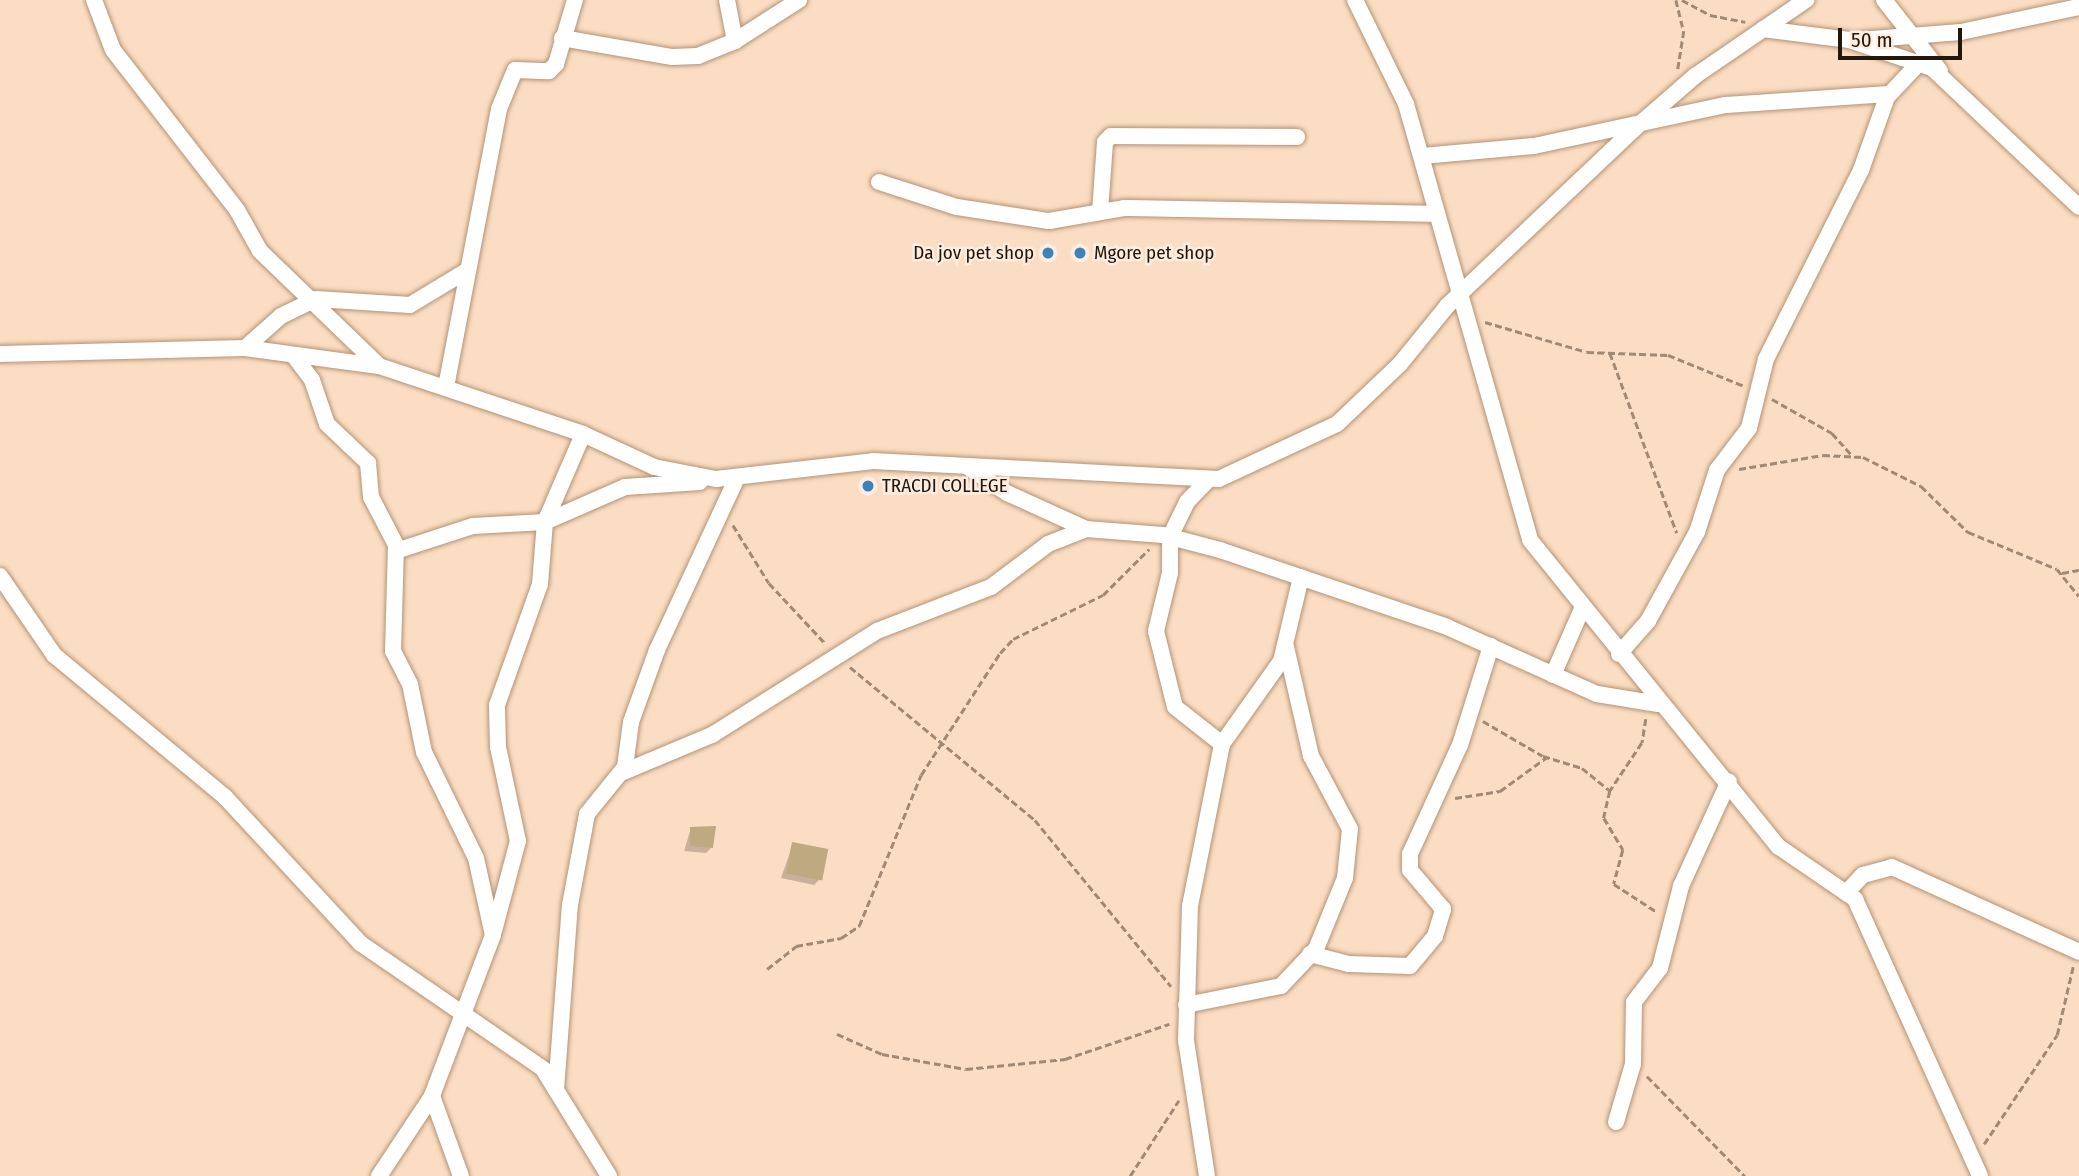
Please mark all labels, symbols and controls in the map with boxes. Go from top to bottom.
scale bar [1841,14,1965,58]
text: 50 m [1851,27,1893,53]
place label: Da jov pet shop [913,242,1034,264]
place label: Mgore pet shop [1094,242,1214,264]
marker: Da jov pet shop [1040,245,1056,261]
marker: Mgore pet shop [1072,245,1088,261]
place label: TRACDI COLLEGE [882,475,1008,497]
marker: TRACDI COLLEGE [860,478,876,494]

